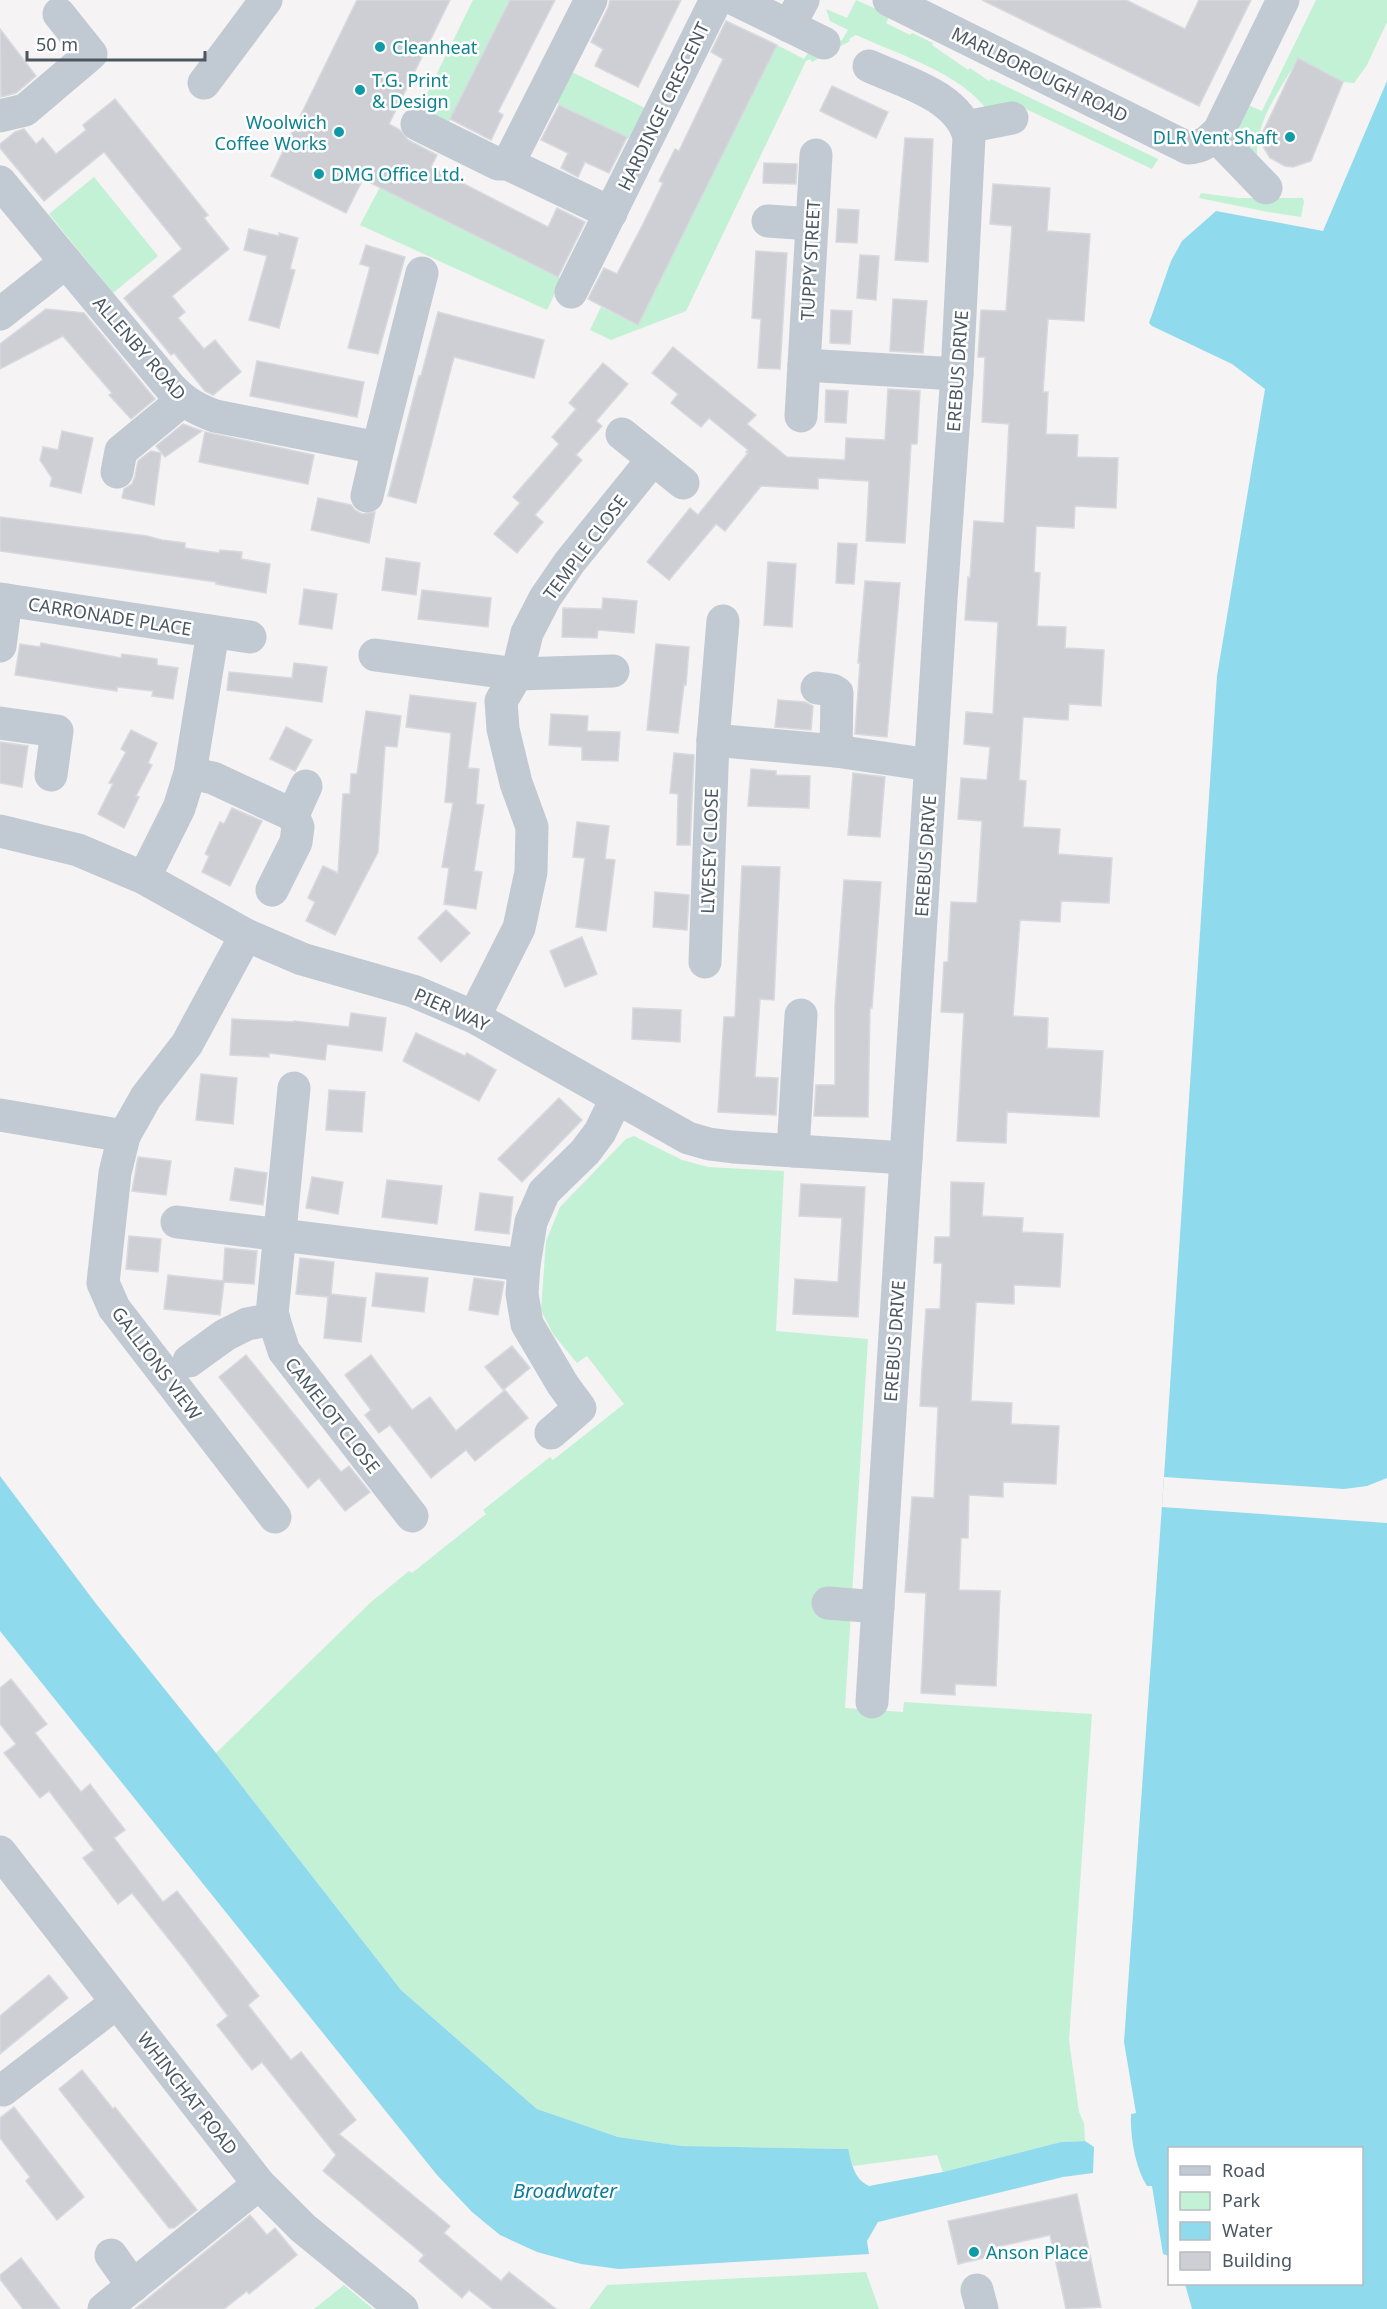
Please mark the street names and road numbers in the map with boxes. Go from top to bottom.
street label: HARDINGE CRESCENT [612,18,714,194]
street label: MARLBOROUGH ROAD [948,21,1132,127]
street label: TUPPY STREET [795,199,825,321]
street label: ALLENBY ROAD [88,291,192,405]
street label: EREBUS DRIVE [941,309,973,433]
street label: TEMPLE CLOSE [538,490,632,604]
street label: CARRONADE PLACE [27,591,193,641]
street label: LIVESEY CLOSE [695,788,723,914]
street label: EREBUS DRIVE [909,794,941,918]
street label: PIER WAY [411,982,494,1036]
street label: EREBUS DRIVE [878,1279,910,1403]
street label: GALLIONS VIEW [107,1302,208,1425]
street label: CAMELOT CLOSE [280,1352,386,1478]
street label: WHINCHAT ROAD [133,2027,243,2159]

